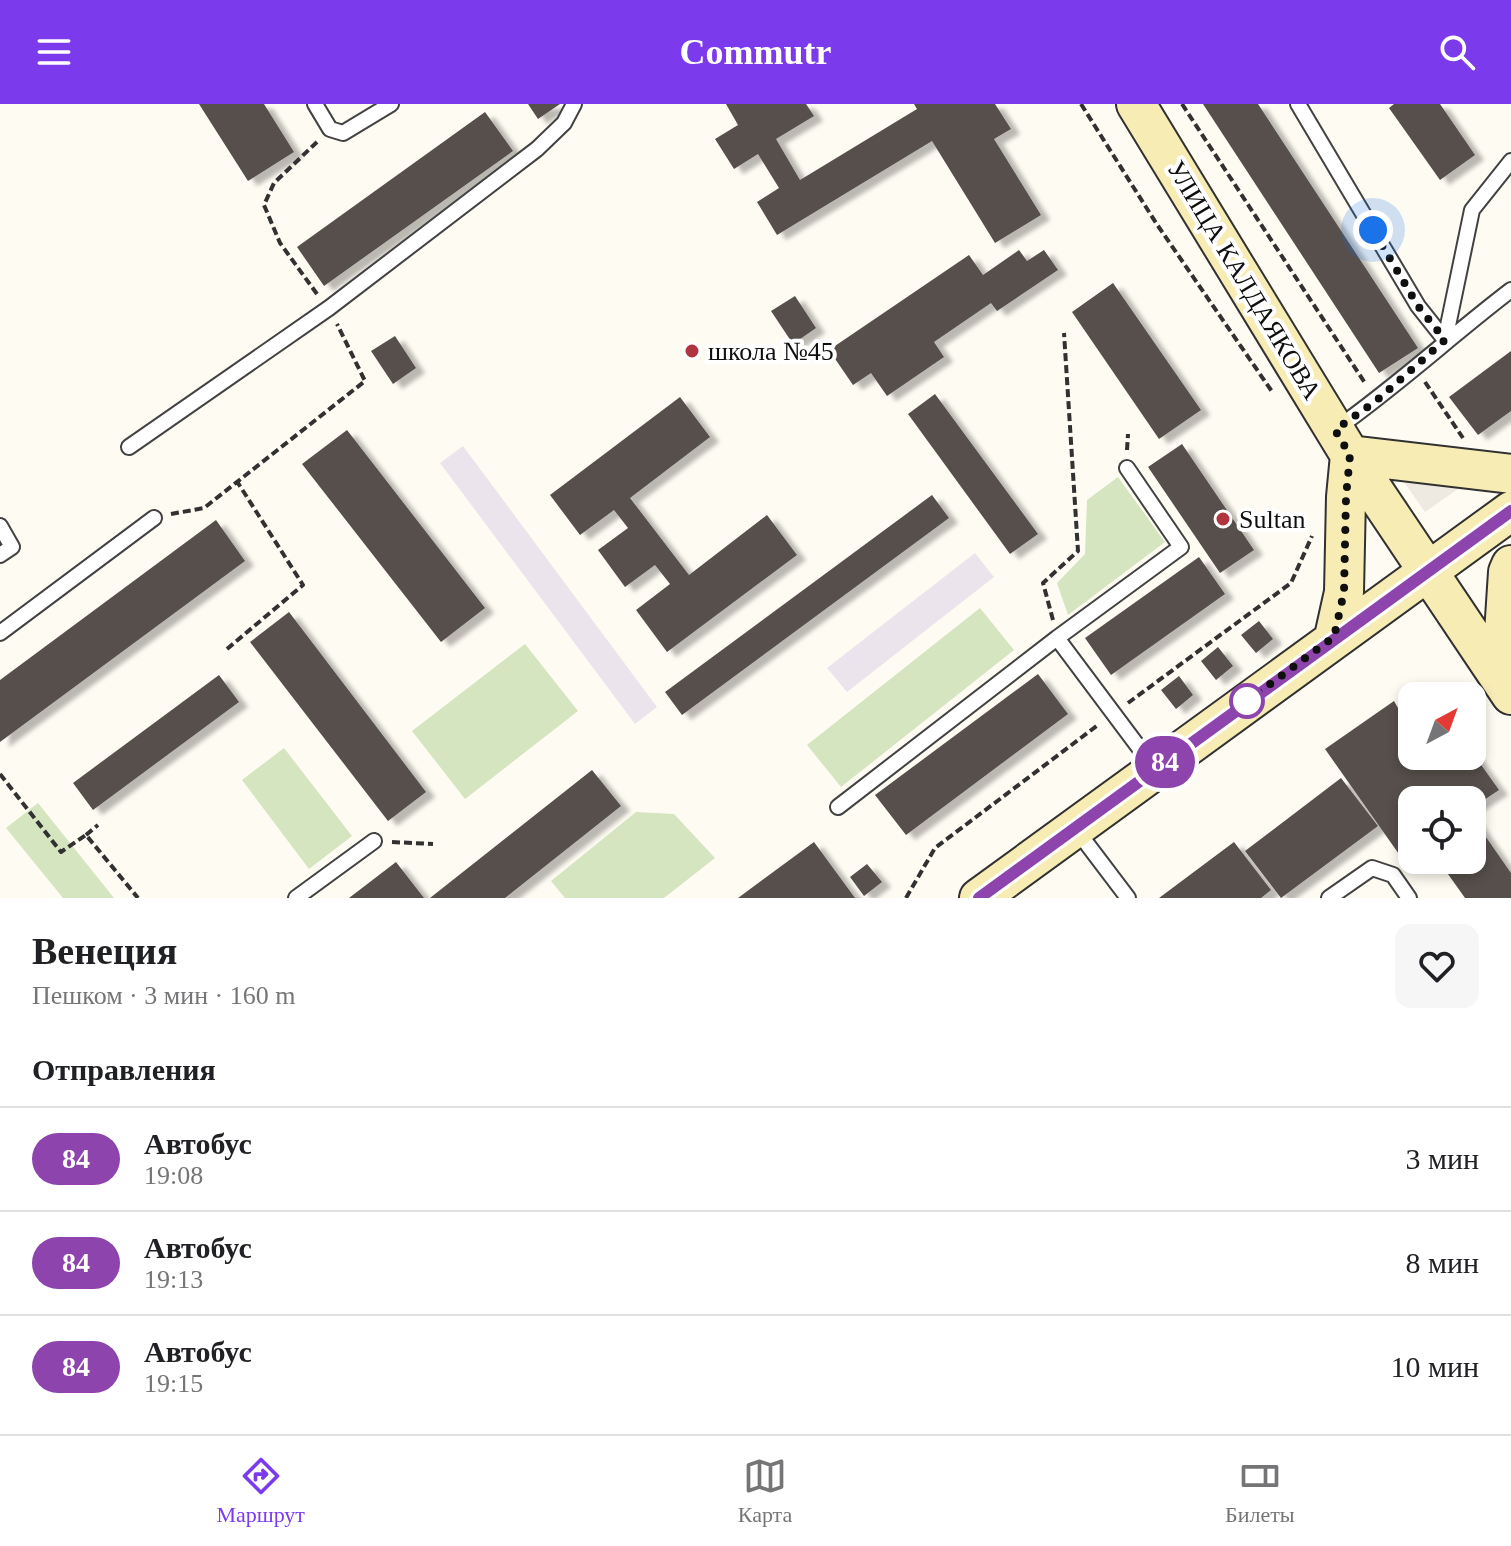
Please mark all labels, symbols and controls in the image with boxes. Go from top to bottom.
icon: menu [32,30,76,74]
icon: search [1435,30,1479,74]
text: Commutr [680,32,831,72]
street label: УЛИЦА КАЛДАЯКОВА [1161,155,1327,405]
your location [1353,210,1393,250]
place label: школа №45 [708,337,834,366]
marker: школа №45 [683,342,701,360]
place label: Sultan [1239,505,1305,534]
marker: Sultan [1214,510,1232,528]
north arrow [1398,682,1486,770]
map controls [1398,682,1486,874]
unlabelled marker [1230,684,1264,718]
line badge: 84 [1129,736,1201,788]
text: 84 [1151,746,1179,777]
button: locate [1398,786,1486,874]
button: heart [1395,924,1479,1008]
text: Венеция [32,930,177,972]
text: Пешком · 3 мин · 160 m [32,981,295,1010]
text: Отправления [32,1053,216,1086]
text: Автобус [144,1127,252,1160]
text: 3 мин [1405,1142,1479,1175]
text: 84 [62,1143,90,1174]
text: 19:08 [144,1161,203,1190]
text: Автобус [144,1231,252,1264]
text: 8 мин [1405,1246,1479,1279]
text: 84 [62,1247,90,1278]
text: 19:13 [144,1265,203,1294]
text: Автобус [144,1335,252,1368]
text: 10 мин [1390,1350,1479,1383]
text: 84 [62,1351,90,1382]
text: 19:15 [144,1369,203,1398]
tab: Маршрут [216,1454,305,1528]
tab: Карта [738,1454,792,1528]
tab: Билеты [1225,1454,1295,1528]

